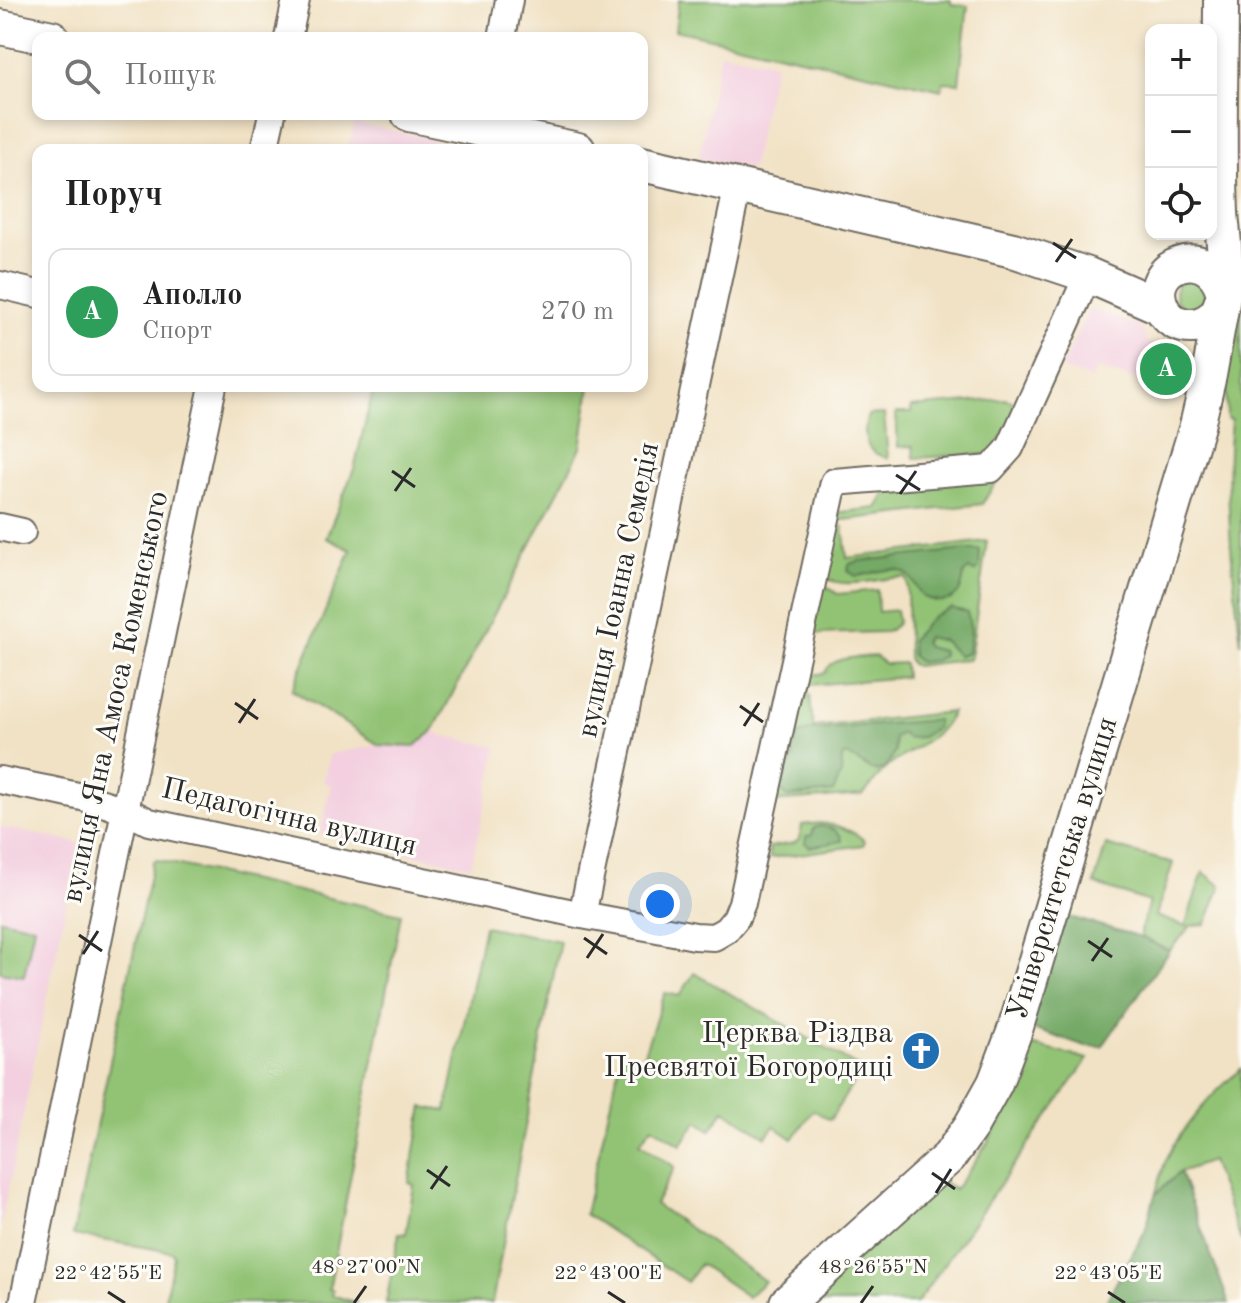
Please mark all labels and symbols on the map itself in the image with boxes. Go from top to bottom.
pin: A [1140,339,1192,399]
street label: вулиця Іоанна Семедія [573,440,665,740]
street label: вулиця Яна Амоса Коменського [58,488,174,906]
street label: Університетська вулиця [1002,714,1124,1024]
street label: Педагогічна вулиця [158,774,420,862]
your location [640,884,680,924]
place label: Церква Різдва Пресвятої Богородиці [604,1019,893,1083]
church icon: Церква Різдва Пресвятої Богородиці [900,1030,942,1072]
text: 48°27'00"N [311,1258,421,1278]
text: 48°26'55"N [818,1258,928,1278]
text: 22°42'55"E [54,1264,162,1284]
text: 22°43'00"E [554,1264,662,1284]
text: 22°43'05"E [1054,1264,1162,1284]

